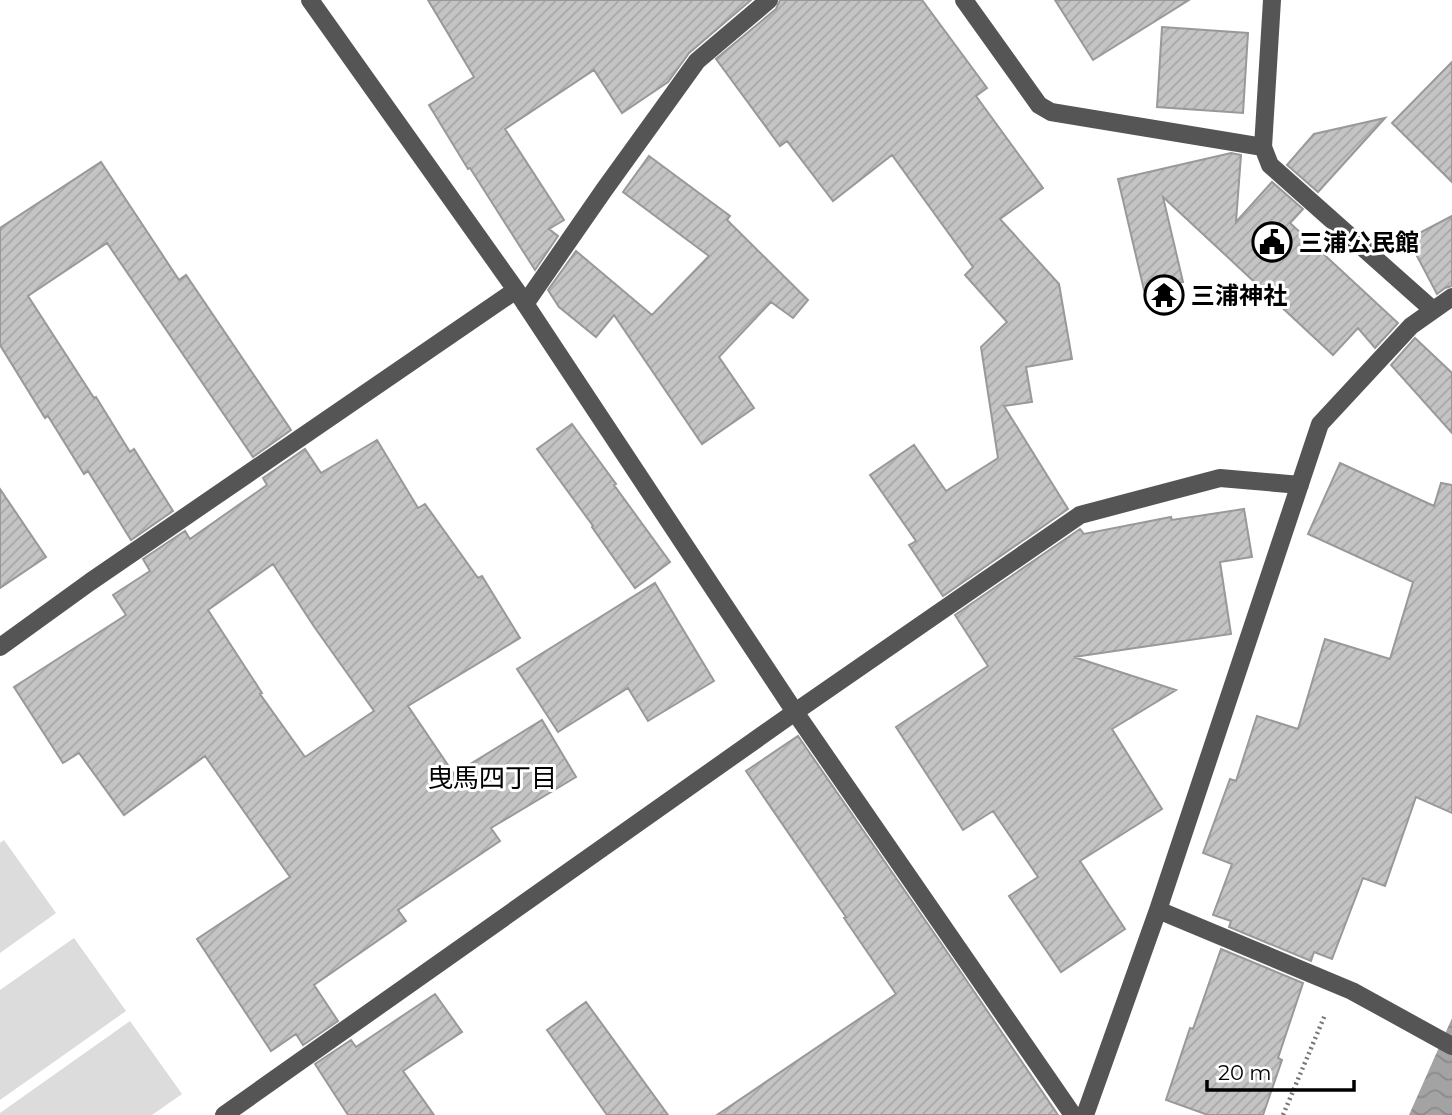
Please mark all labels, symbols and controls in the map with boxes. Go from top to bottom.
public building icon: 三浦公民館 [1251,221,1293,263]
place label: 三浦公民館 [1299,228,1419,257]
temple icon: 三浦神社 [1143,274,1185,316]
place label: 三浦神社 [1191,281,1287,310]
district label: 曳馬四丁目 [427,762,557,794]
scale bar [1207,1048,1354,1092]
text: 20 m [1218,1060,1272,1085]

